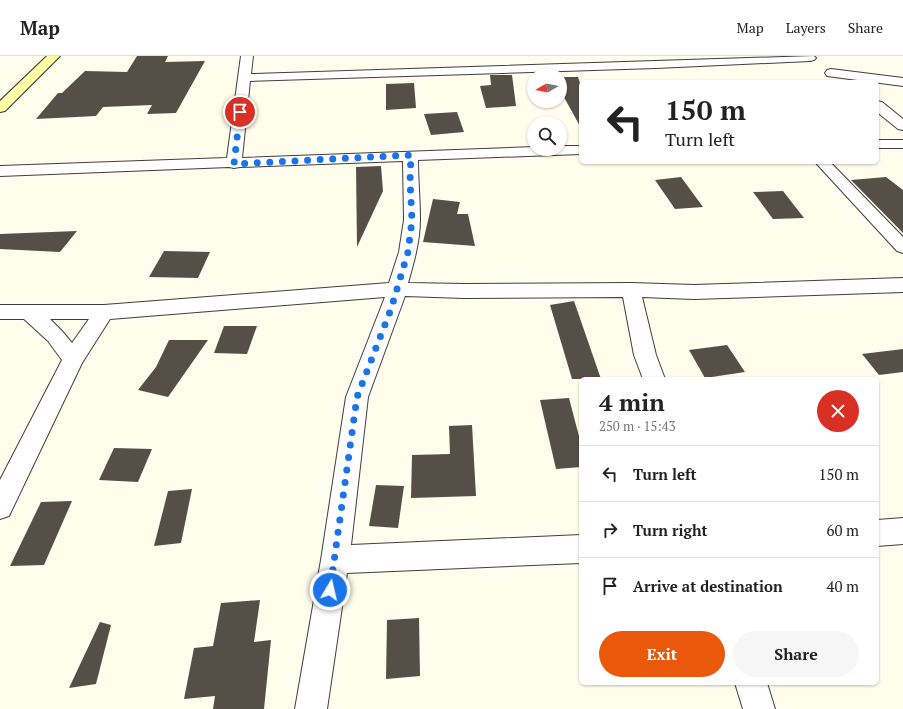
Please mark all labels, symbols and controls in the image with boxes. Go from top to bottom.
text: Map [20,15,60,40]
text: Map [737,18,764,37]
text: Layers [786,18,826,37]
text: Share [848,18,883,37]
north arrow [527,68,567,108]
map controls [527,68,567,156]
text: 150 m [665,91,746,128]
pin [223,95,257,129]
icon: left [599,96,651,148]
icon: arrive [229,101,251,123]
button: search [527,116,567,156]
text: Turn left [665,127,735,151]
text: 4 min [599,386,665,418]
button: close [817,390,859,432]
text: 250 m · 15:43 [599,417,676,435]
icon: left [599,463,621,485]
text: Turn left [633,464,697,484]
text: 150 m [818,464,859,484]
icon: right [599,519,621,541]
text: Turn right [633,520,708,540]
text: 60 m [826,520,859,540]
position arrow [309,569,351,611]
icon: arrive [599,575,621,597]
text: Arrive at destination [633,576,783,596]
text: 40 m [826,576,859,596]
button: Exit [599,631,725,677]
button: Share [733,631,859,677]

